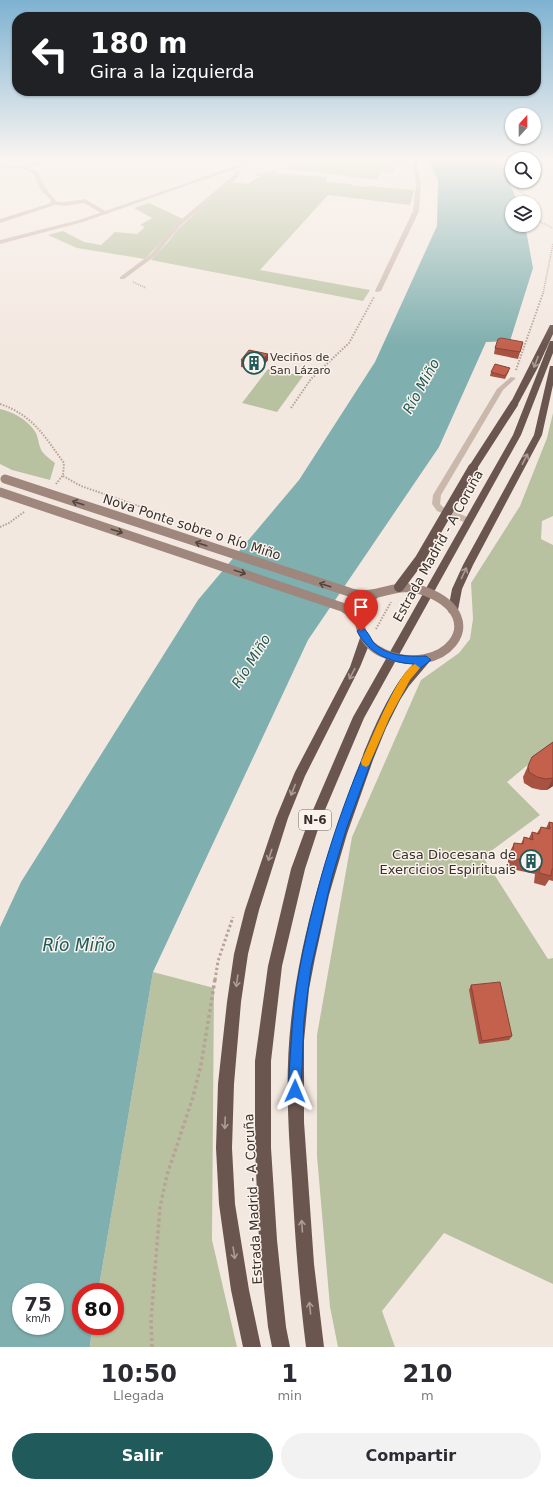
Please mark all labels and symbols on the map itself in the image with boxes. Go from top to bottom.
north arrow [505,108,541,144]
building icon: Veciños de San Lázaro [241,350,267,376]
place label: Veciños de San Lázaro [270,351,331,377]
water label: Río Miño [399,356,443,416]
one-way arrow [532,356,540,368]
one-way arrow [522,453,530,465]
street label: Estrada Madrid - A Coruña [390,467,486,625]
street label: Nova Ponte sobre o Río Miño [101,491,283,563]
one-way arrow [72,499,85,506]
one-way arrow [110,527,122,535]
one-way arrow [195,540,208,547]
one-way arrow [461,568,468,580]
one-way arrow [233,569,246,576]
one-way arrow [319,580,331,588]
pin [344,590,378,631]
water label: Río Miño [228,631,274,691]
one-way arrow [348,668,355,680]
one-way arrow [289,784,296,796]
road number: N-6 [299,810,331,830]
place label: Casa Diocesana de Exercicios Espirituais [380,847,516,877]
building icon: Casa Diocesana de Exercicios Espirituais [518,848,544,874]
one-way arrow [265,849,273,861]
water label: Río Miño [43,935,115,955]
one-way arrow [233,974,241,987]
position arrow [274,1070,316,1112]
street label: Estrada Madrid - A Coruña [241,1113,265,1285]
one-way arrow [221,1116,228,1129]
one-way arrow [299,1220,306,1233]
one-way arrow [230,1246,238,1259]
speed limit sign: 80 [72,1283,124,1335]
one-way arrow [306,1302,314,1315]

